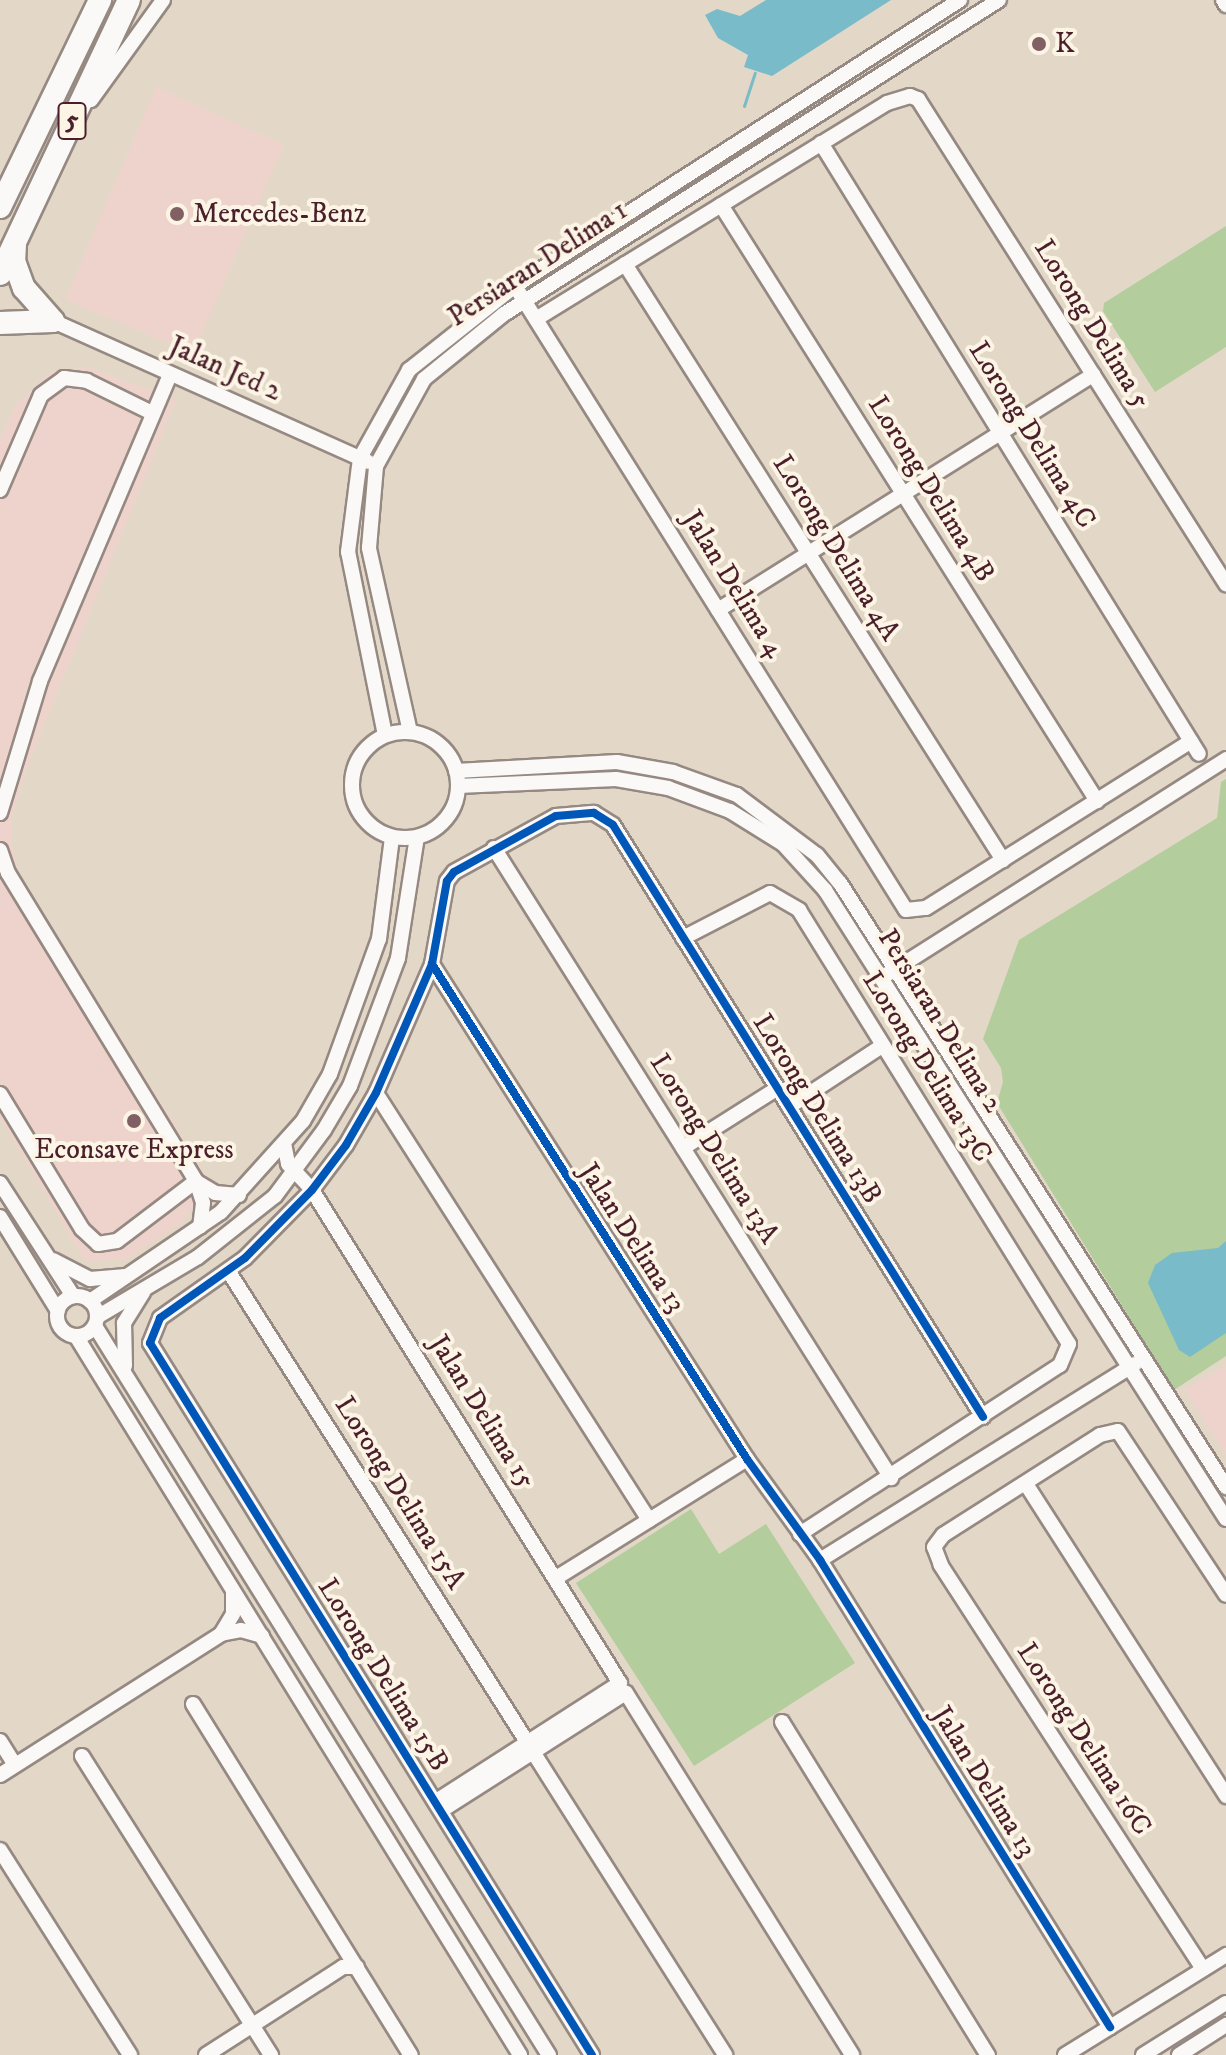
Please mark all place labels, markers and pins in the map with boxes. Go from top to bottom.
place label: K [1055,27,1075,61]
marker: K [1030,35,1048,53]
place label: Mercedes-Benz [193,197,366,231]
marker: Mercedes-Benz [168,205,186,223]
marker: Econsave Express [125,1112,143,1130]
place label: Econsave Express [34,1133,234,1167]

